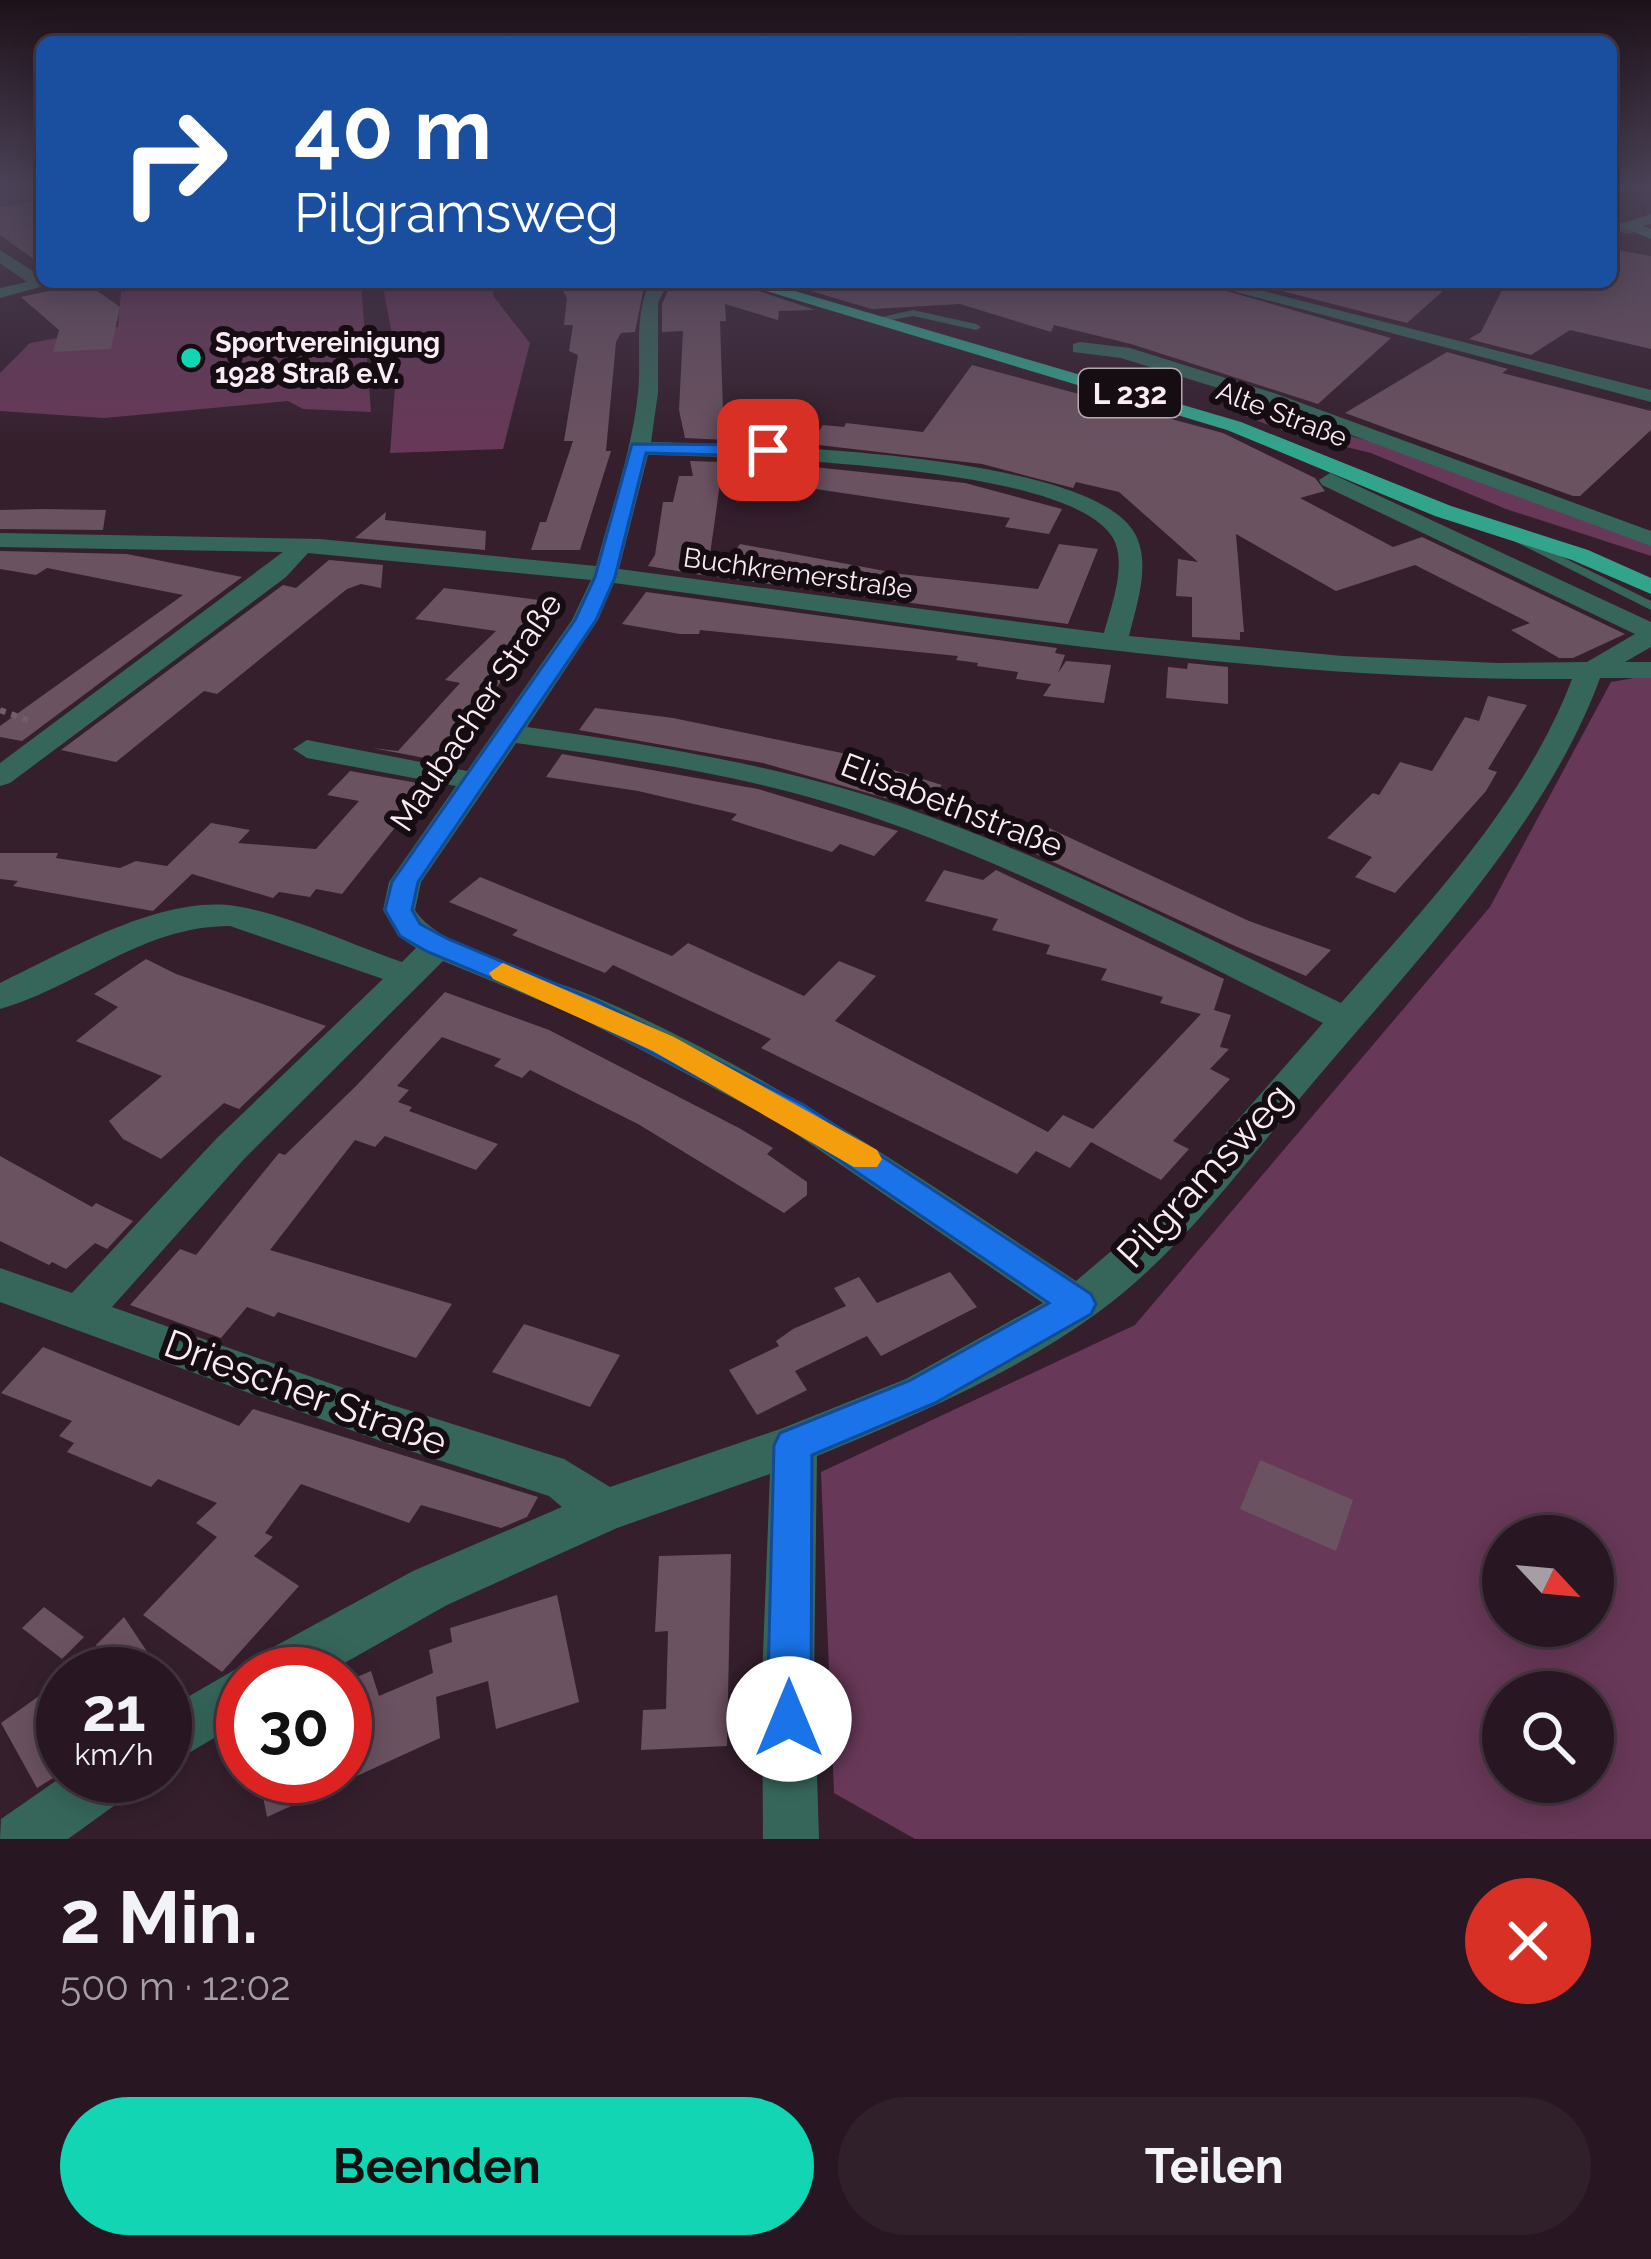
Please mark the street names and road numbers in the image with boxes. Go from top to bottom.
road number: L 232 [1079,369,1181,417]
street label: Alte Straße [1212,375,1352,453]
street label: Buchkremerstraße [682,542,915,604]
street label: Maubacher Straße [382,586,570,838]
street label: Elisabethstraße [836,745,1068,865]
street label: Pilgramsweg [1107,1074,1301,1276]
street label: Driescher Straße [158,1320,454,1464]

